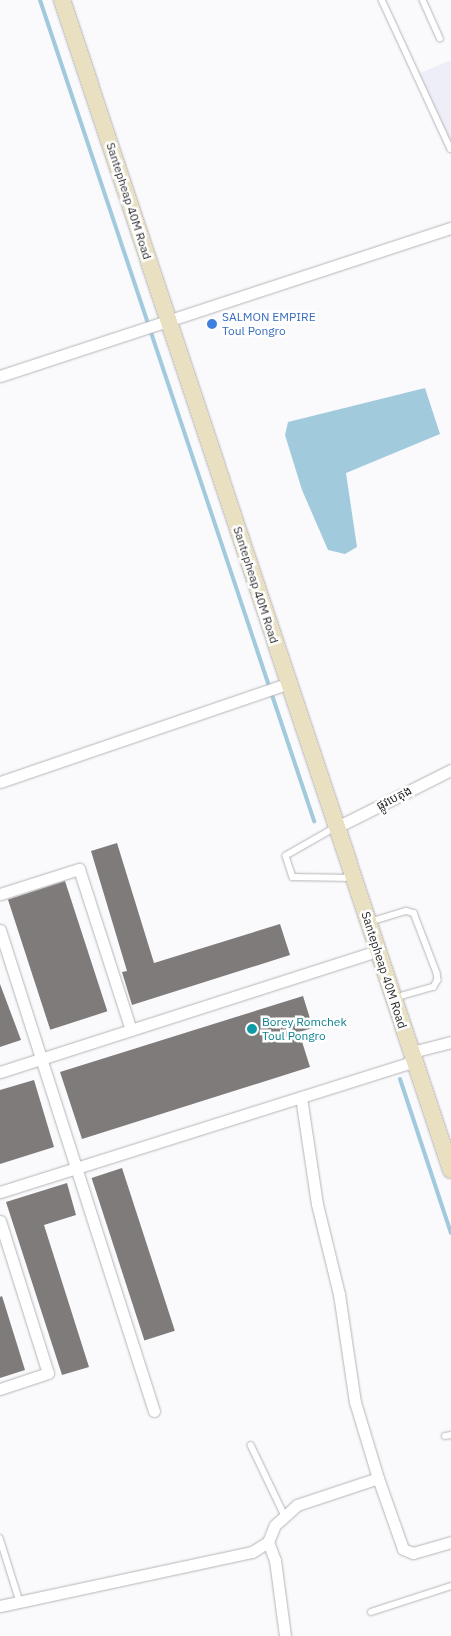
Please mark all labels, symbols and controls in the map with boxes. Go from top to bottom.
street label: Santepheap 40M Road [103,141,155,261]
place label: SALMON EMPIRE Toul Pongro [222,310,316,338]
marker: SALMON EMPIRE Toul Pongro [206,318,218,330]
street label: Santepheap 40M Road [230,525,282,645]
street label: ផ្លូវបេតុង [374,783,414,813]
street label: Santepheap 40M Road [358,910,410,1030]
place label: Borey Romchek Toul Pongro [262,1015,347,1043]
marker: Borey Romchek Toul Pongro [246,1023,258,1035]

